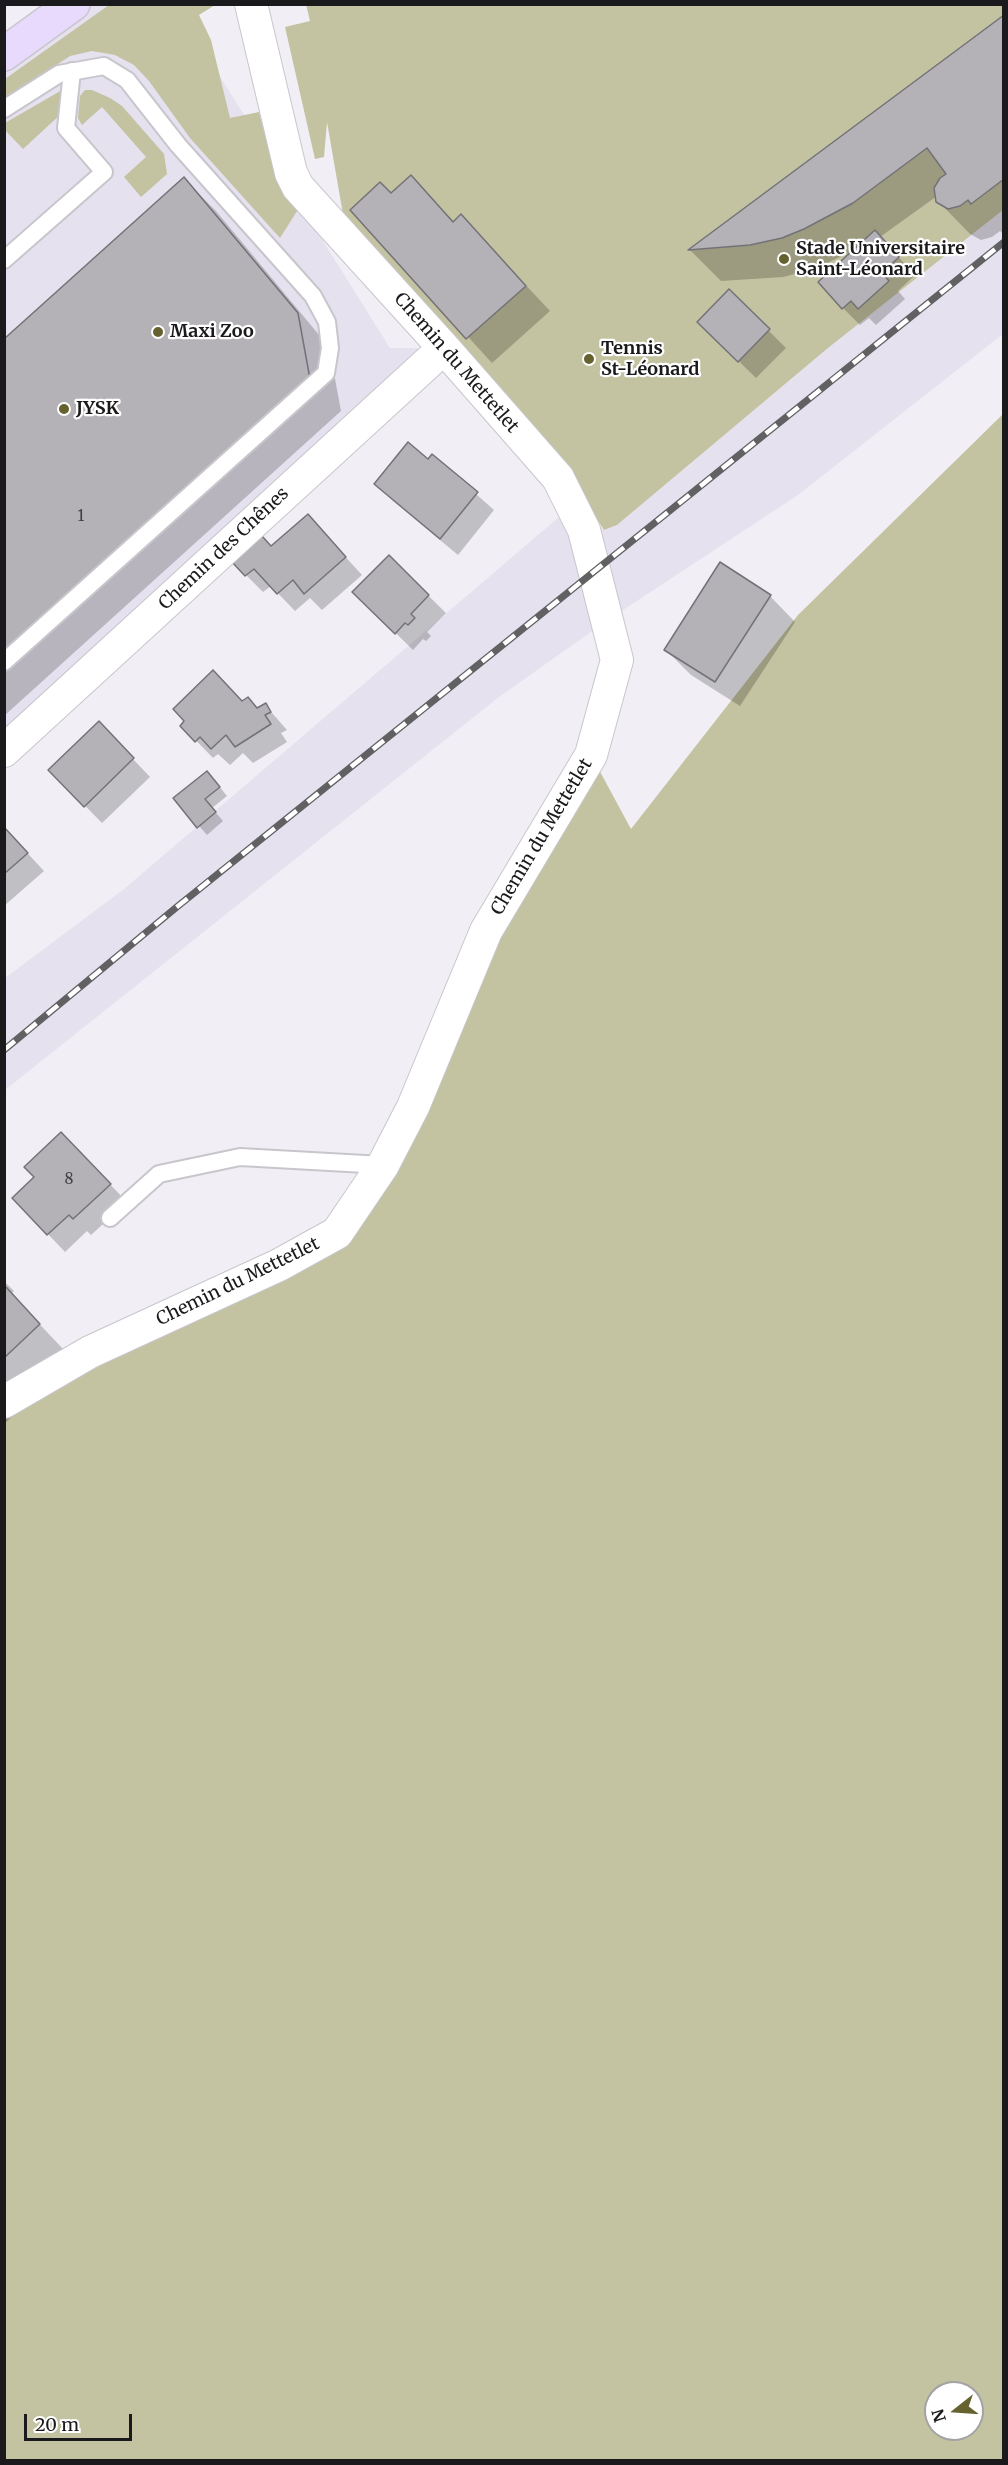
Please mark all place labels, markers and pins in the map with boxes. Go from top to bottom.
place label: Stade Universitaire Saint-Léonard [796,238,965,280]
marker: Stade Universitaire Saint-Léonard [777,252,791,266]
place label: Maxi Zoo [170,321,254,343]
marker: Maxi Zoo [151,325,165,339]
place label: Tennis St-Léonard [601,338,699,380]
marker: Tennis St-Léonard [582,352,596,366]
place label: JYSK [76,398,119,420]
marker: JYSK [57,402,71,416]

